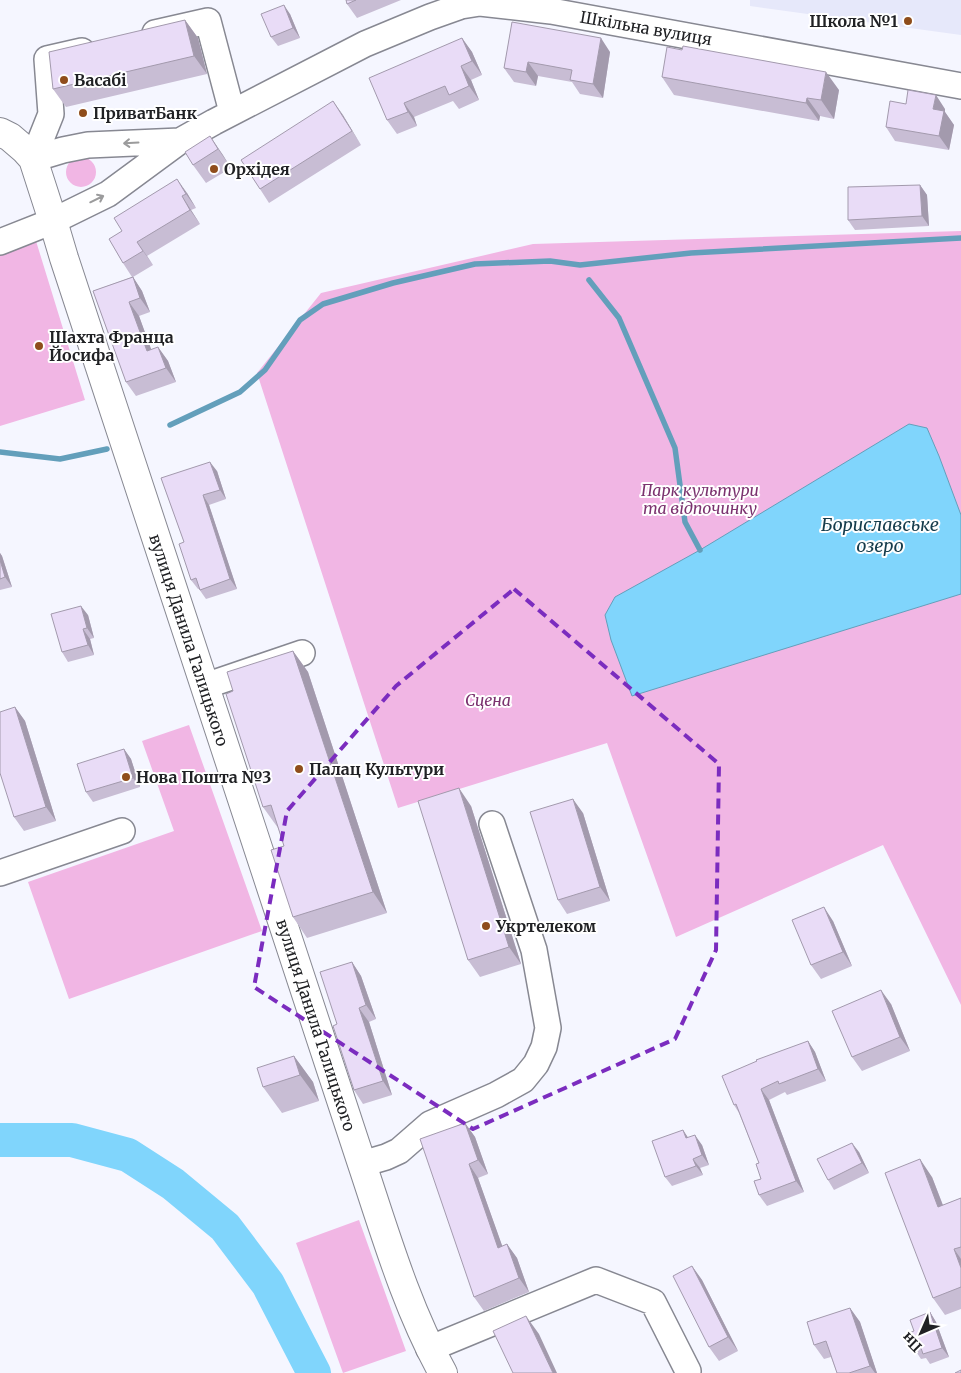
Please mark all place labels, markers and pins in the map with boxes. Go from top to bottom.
place label: Школа №1 [809,11,899,31]
marker: Школа №1 [902,15,914,27]
place label: Васабі [74,70,127,90]
marker: Васабі [58,74,70,86]
place label: ПриватБанк [93,103,197,123]
marker: ПриватБанк [77,107,89,119]
place label: Орхідея [224,159,290,179]
marker: Орхідея [208,163,220,175]
place label: Шахта Франца Йосифа [49,327,174,365]
marker: Шахта Франца Йосифа [33,340,45,352]
place label: Палац Культури [309,759,444,779]
marker: Палац Культури [293,763,305,775]
place label: Нова Пошта №3 [136,767,272,787]
marker: Нова Пошта №3 [120,771,132,783]
place label: Укртелеком [495,916,597,936]
marker: Укртелеком [480,920,492,932]

